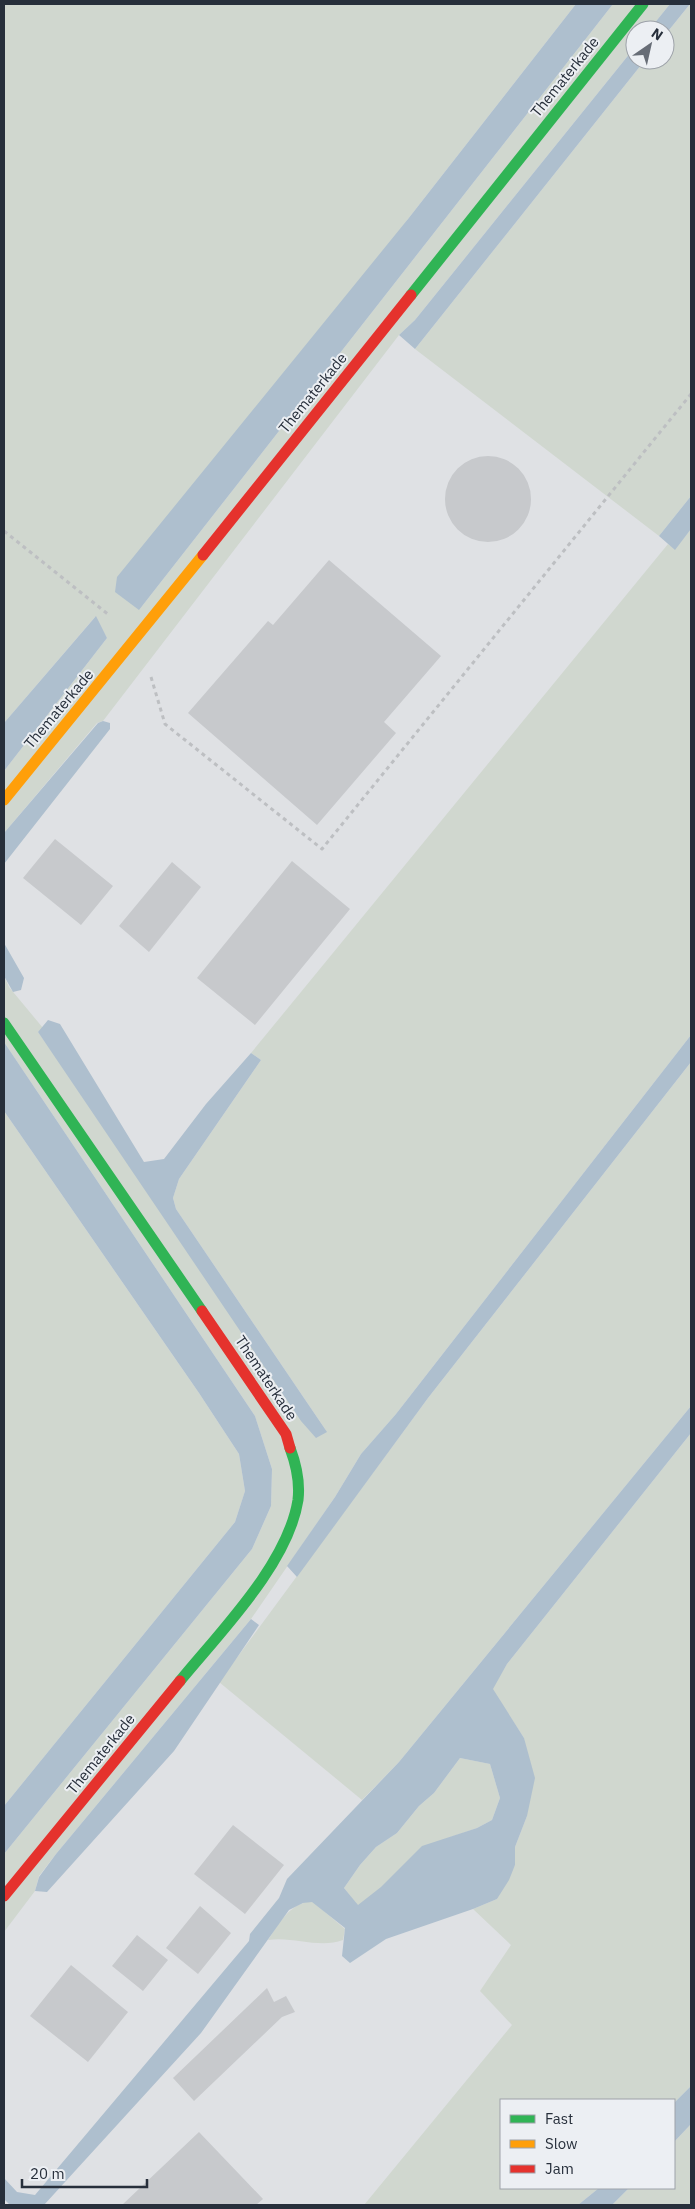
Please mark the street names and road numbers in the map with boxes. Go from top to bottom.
street label: Thematerkade [526,33,603,121]
street label: Thematerkade [274,349,351,437]
street label: Thematerkade [20,665,97,752]
street label: Thematerkade [231,1332,302,1424]
street label: Thematerkade [62,1710,139,1798]

